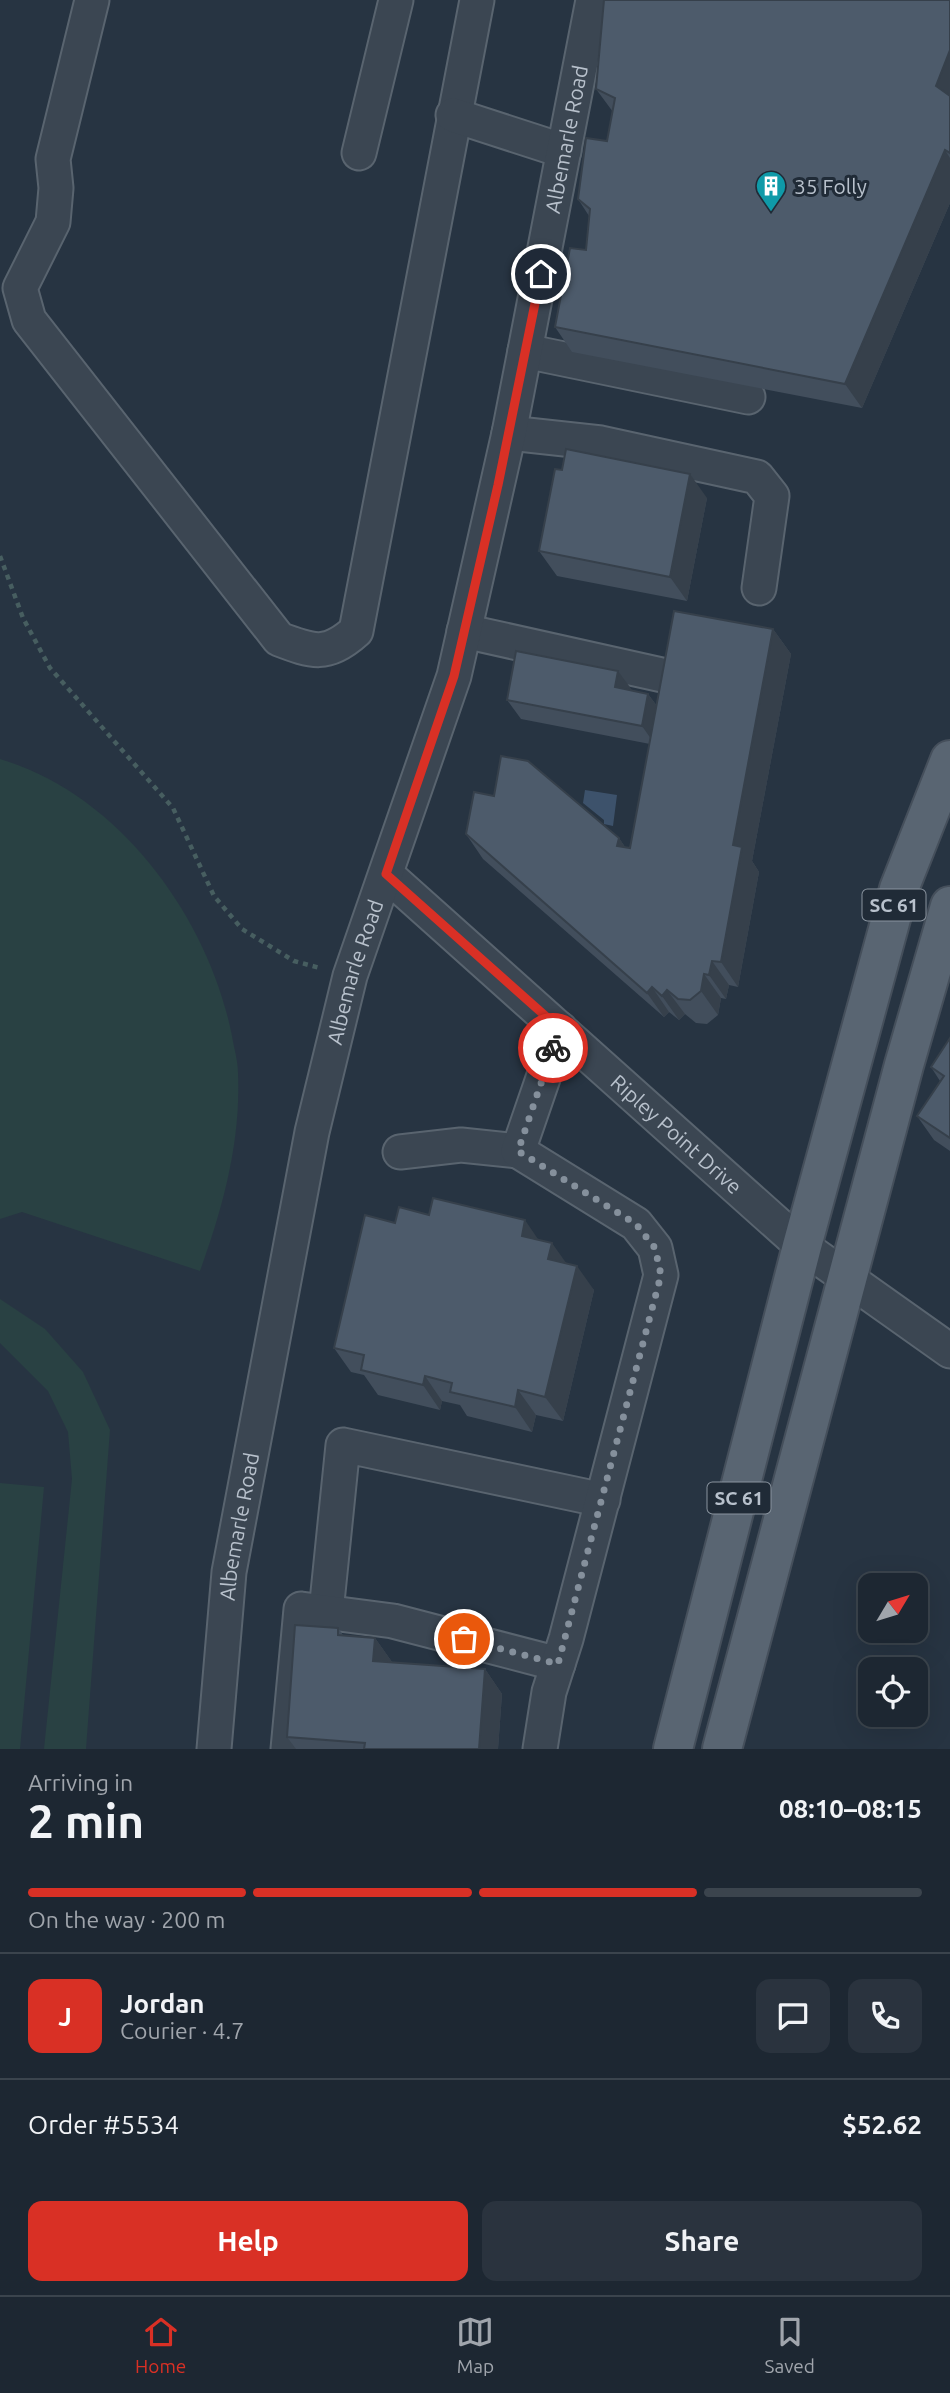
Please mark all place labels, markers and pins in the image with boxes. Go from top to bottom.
building icon: 35 Folly [754,169,788,213]
place label: 35 Folly [794,174,867,198]
pin [511,244,571,304]
pin [434,1609,494,1669]

